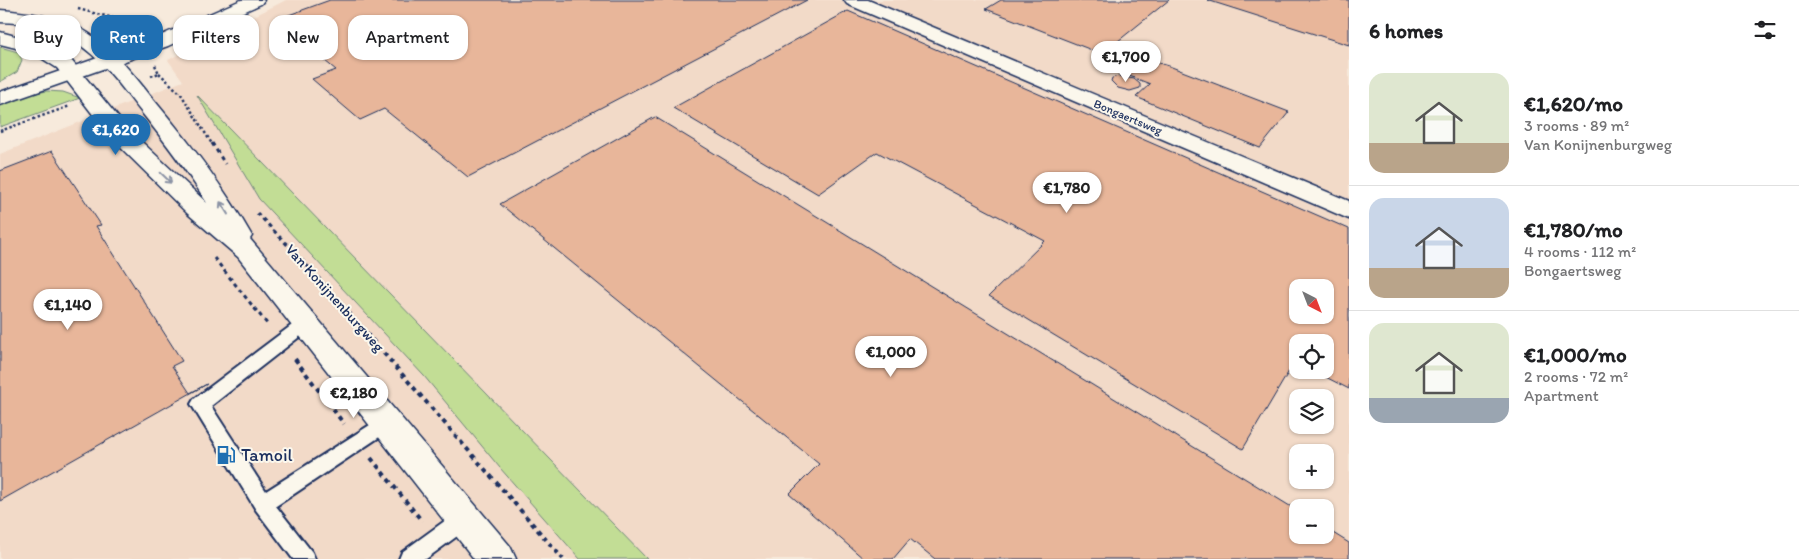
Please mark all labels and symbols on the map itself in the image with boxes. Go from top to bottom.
pin: €1,700 [1085,41,1167,83]
street label: Bongaertsweg [1092,96,1165,138]
pin: €1,620 [75,114,157,156]
one-way arrow [160,172,172,184]
pin: €1,780 [1026,172,1108,214]
one-way arrow [218,201,228,215]
street label: Van Konijnenburgweg [282,240,388,356]
north arrow [1289,279,1334,324]
pin: €1,140 [27,288,109,331]
pin: €1,000 [850,336,932,378]
pin: €2,180 [313,376,395,419]
fuel station icon: Tamoil [215,444,237,466]
place label: Tamoil [241,444,293,466]

